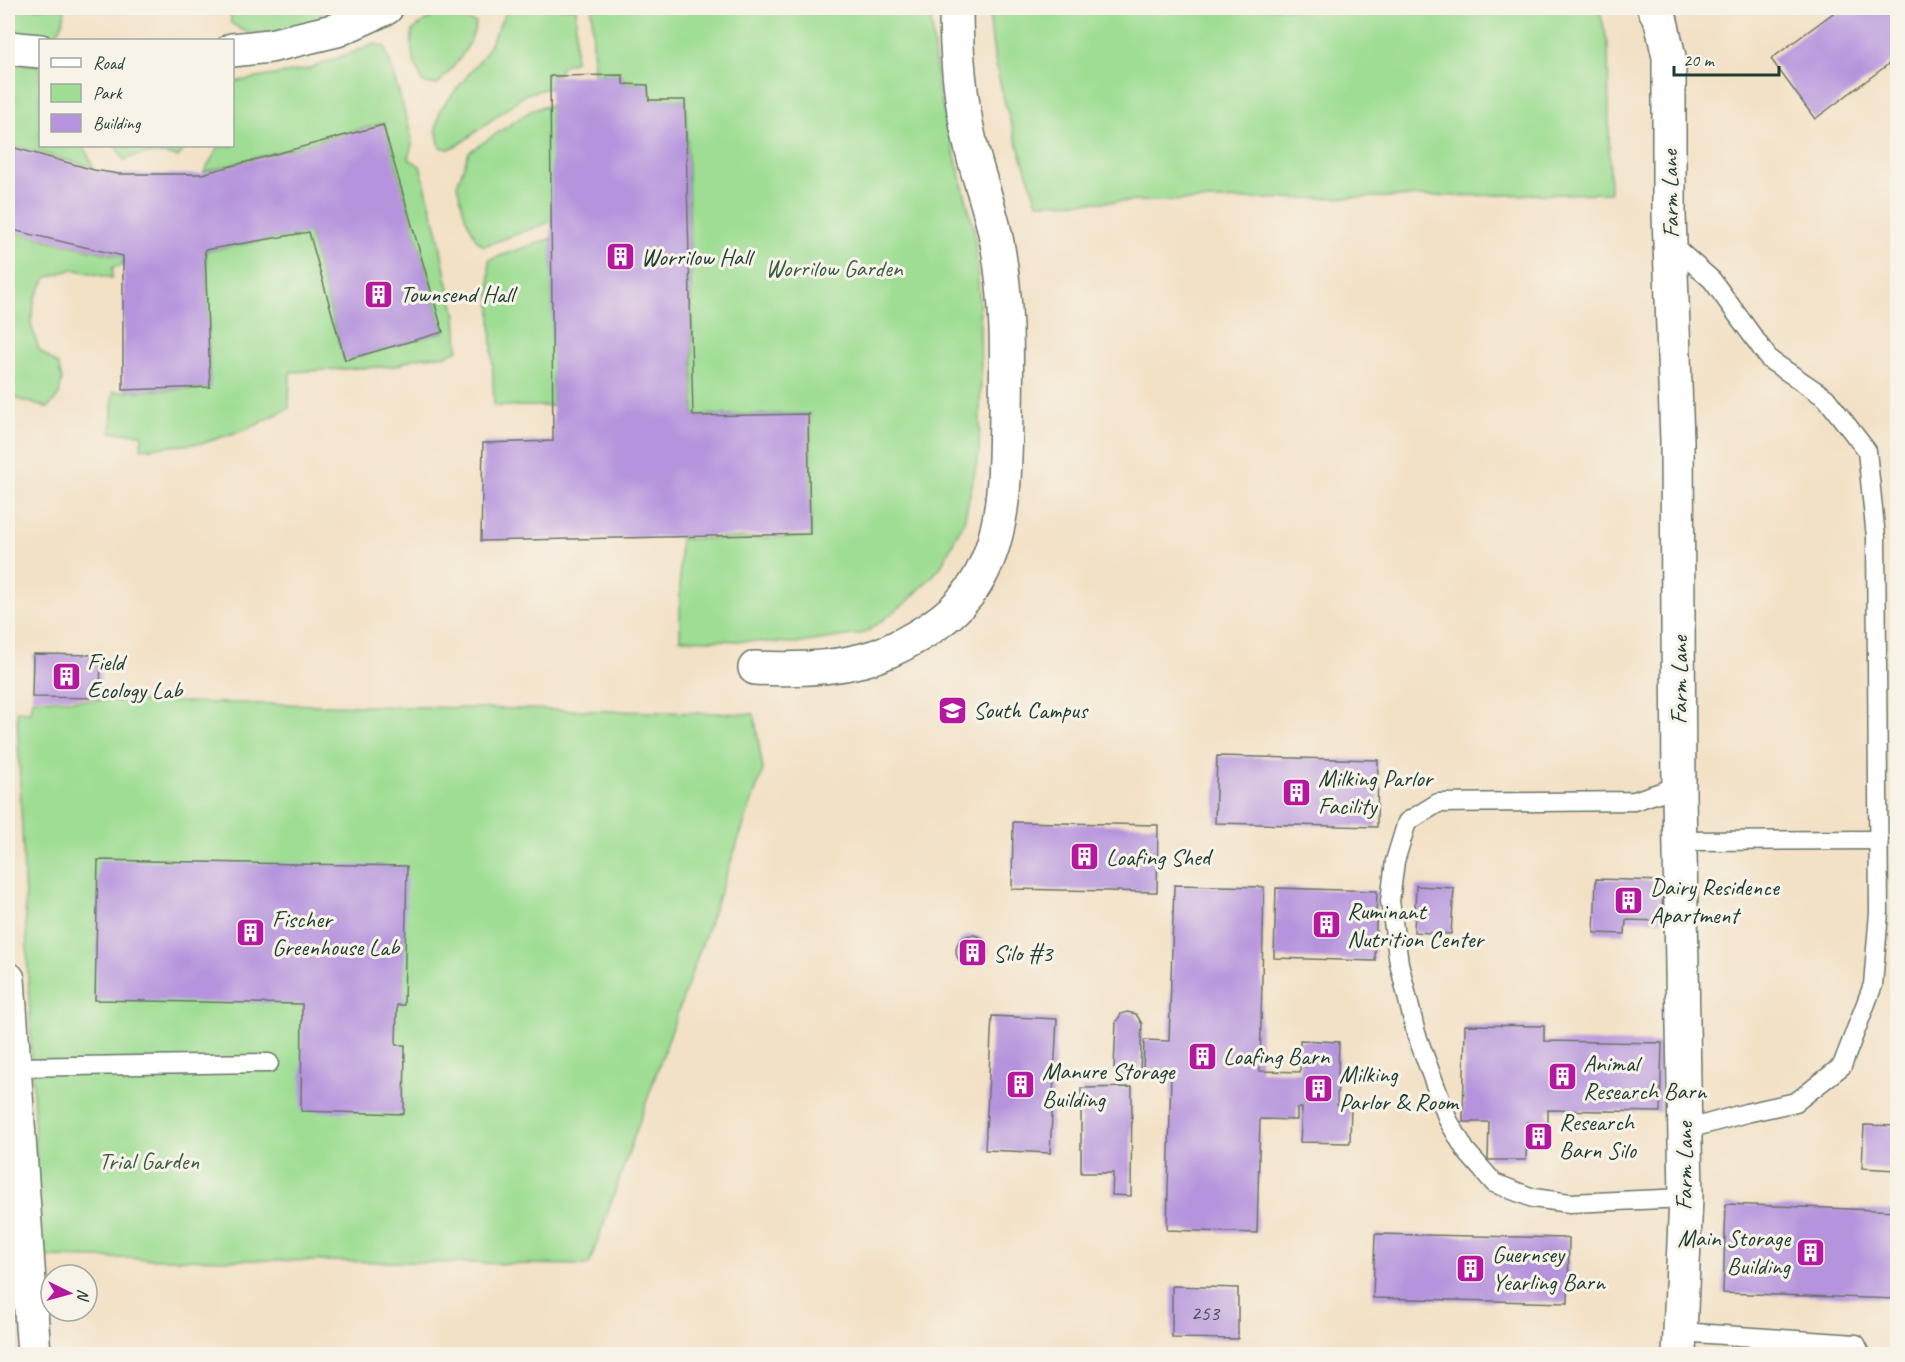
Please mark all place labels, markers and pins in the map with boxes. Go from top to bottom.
building icon: Worrilow Hall [604,241,636,273]
place label: Worrilow Hall [641,242,755,272]
building icon: Townsend Hall [363,278,395,310]
place label: Townsend Hall [400,279,518,309]
place label: Field Ecology Lab [87,647,184,705]
building icon: Field Ecology Lab [50,660,82,692]
school or university icon: South Campus [936,694,968,726]
place label: South Campus [973,695,1089,725]
place label: Milking Parlor Facility [1318,763,1435,821]
building icon: Milking Parlor Facility [1281,776,1313,808]
building icon: Loafing Shed [1069,841,1101,873]
place label: Loafing Shed [1106,842,1214,872]
place label: Dairy Residence Apartment [1650,872,1781,930]
building icon: Dairy Residence Apartment [1613,885,1645,917]
place label: Ruminant Nutrition Center [1347,896,1486,954]
place label: Fischer Greenhouse Lab [272,904,401,962]
building icon: Ruminant Nutrition Center [1310,909,1342,941]
building icon: Fischer Greenhouse Lab [235,917,267,949]
building icon: Silo #3 [956,937,988,969]
place label: Silo #3 [993,938,1054,968]
building icon: Loafing Barn [1186,1040,1218,1072]
place label: Loafing Barn [1223,1041,1330,1071]
place label: Animal Research Barn [1583,1048,1707,1106]
place label: Manure Storage Building [1042,1056,1177,1114]
place label: Milking Parlor & Room [1339,1059,1460,1117]
building icon: Animal Research Barn [1546,1061,1578,1093]
building icon: Manure Storage Building [1005,1069,1037,1101]
building icon: Milking Parlor & Room [1302,1072,1334,1104]
place label: Research Barn Silo [1559,1107,1637,1165]
building icon: Research Barn Silo [1522,1120,1554,1152]
place label: Main Storage Building [1678,1223,1792,1281]
building icon: Main Storage Building [1795,1236,1827,1268]
place label: Guernsey Yearling Barn [1492,1239,1606,1297]
building icon: Guernsey Yearling Barn [1455,1252,1487,1284]

